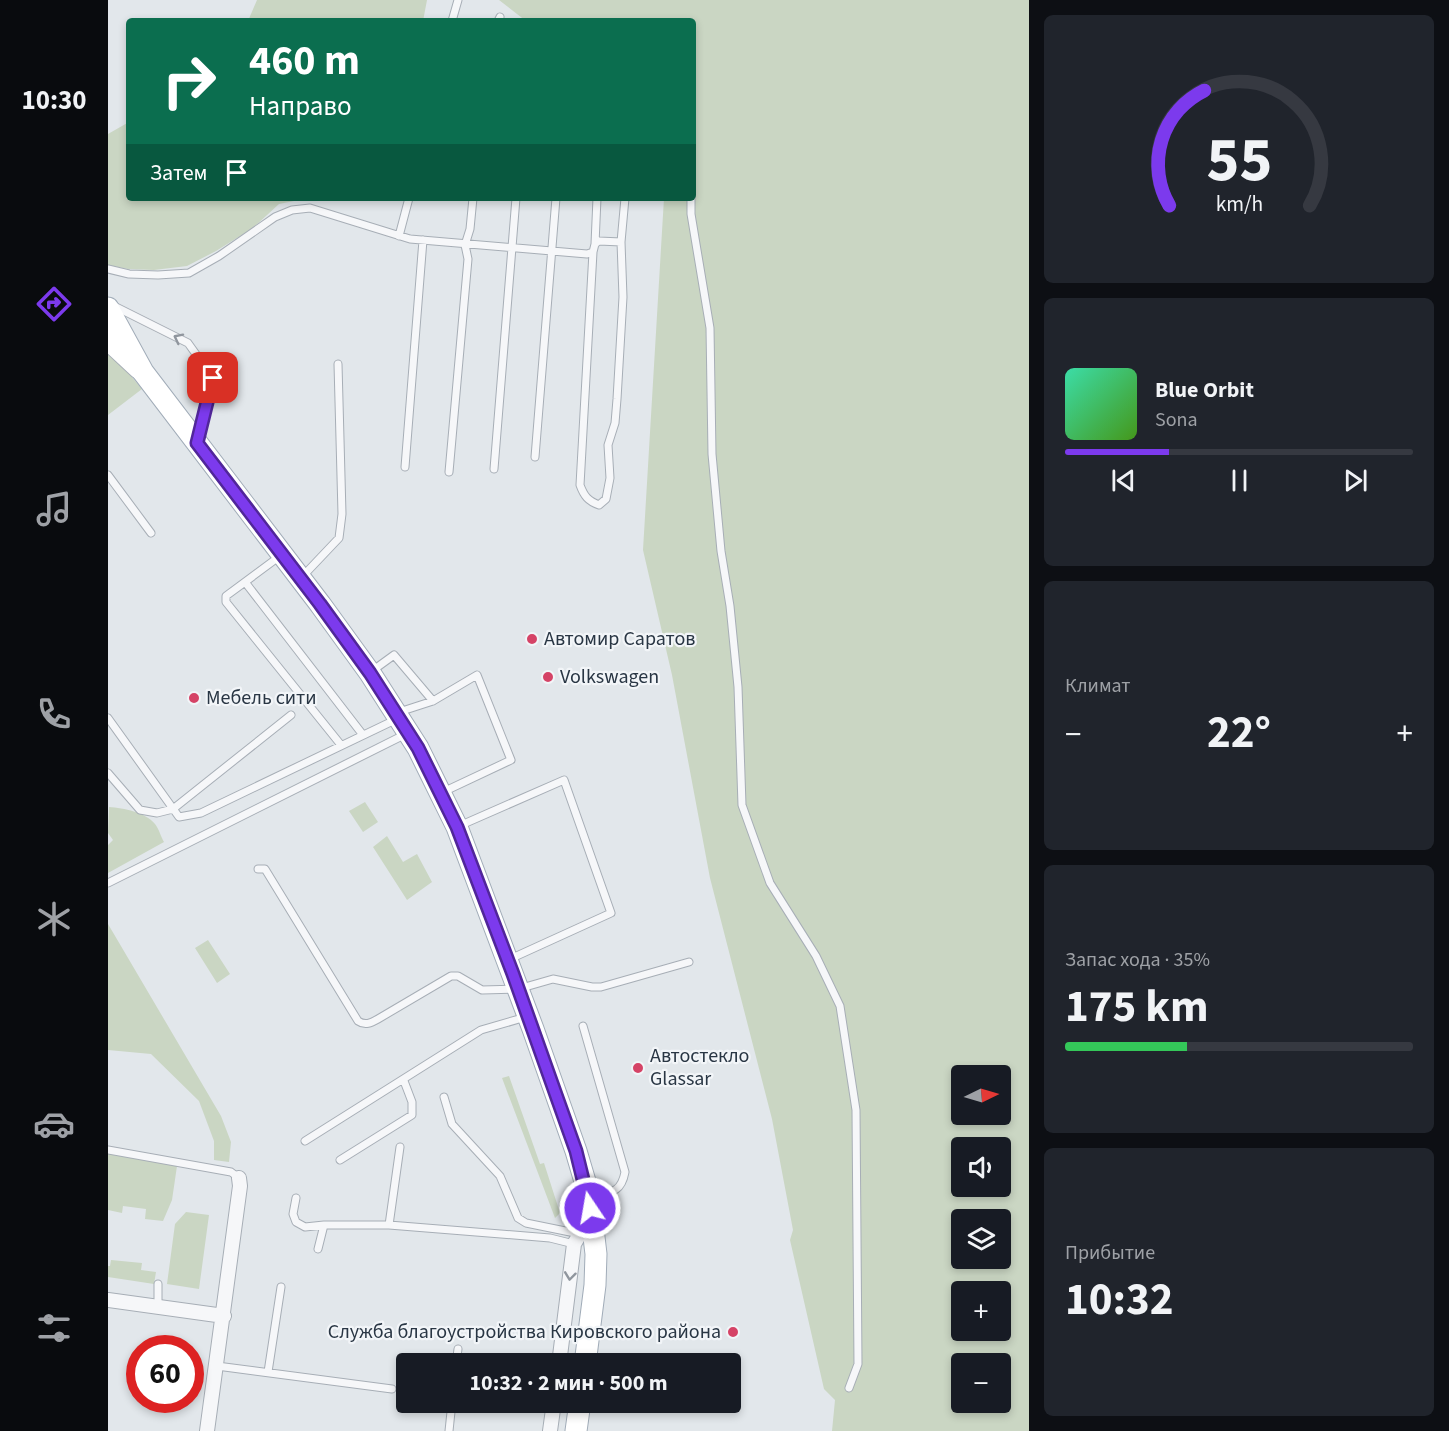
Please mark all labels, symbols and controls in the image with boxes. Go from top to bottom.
text: 460 m [249,31,360,91]
icon: right [150,42,228,120]
text: 10:30 [21,81,87,120]
text: Направо [249,87,352,126]
text: 55 [1206,116,1272,205]
icon: arrive [220,156,253,189]
text: Затем [150,157,208,189]
text: km/h [1215,189,1263,220]
icon: directions [33,283,75,325]
one-way arrow [174,334,184,345]
pin [187,352,238,403]
icon: arrive [196,361,229,394]
text: Blue Orbit [1155,374,1254,406]
text: Sona [1155,406,1198,434]
icon: previous [1107,464,1140,497]
icon: pause [1223,464,1256,497]
icon: next [1339,464,1372,497]
icon: music [33,488,75,530]
place label: Автомир Саратов [544,625,695,653]
marker: Автомир Саратов [525,632,539,646]
place label: Volkswagen [560,663,659,691]
marker: Volkswagen [541,670,555,684]
text: Климат [1065,672,1131,700]
place label: Мебель сити [206,684,317,712]
marker: Мебель сити [187,691,201,705]
icon: phone [33,693,75,735]
text: 22° [1207,701,1271,765]
text: − [1065,711,1081,758]
text: + [1397,711,1413,758]
icon: climate [33,898,75,940]
text: Запас хода · 35% [1065,946,1210,974]
text: 175 km [1065,975,1209,1039]
place label: Автостекло Glassar [650,1042,749,1093]
marker: Автостекло Glassar [631,1061,645,1075]
north arrow [951,1065,1011,1125]
map controls [951,1065,1011,1413]
icon: car [33,1103,75,1145]
button: sound [951,1137,1011,1197]
position arrow [558,1176,622,1240]
button: layers [951,1209,1011,1269]
text: Прибытие [1065,1239,1155,1267]
text: 10:32 [1065,1268,1174,1332]
one-way arrow [565,1271,577,1280]
button: + [951,1281,1011,1341]
icon: filters [33,1307,75,1349]
place label: Служба благоустройства Кировского района [328,1318,721,1346]
marker: Служба благоустройства Кировского района [726,1325,740,1339]
speed limit sign: 60 [126,1335,204,1413]
button: − [951,1353,1011,1413]
text: 10:32 · 2 мин · 500 m [469,1367,668,1399]

